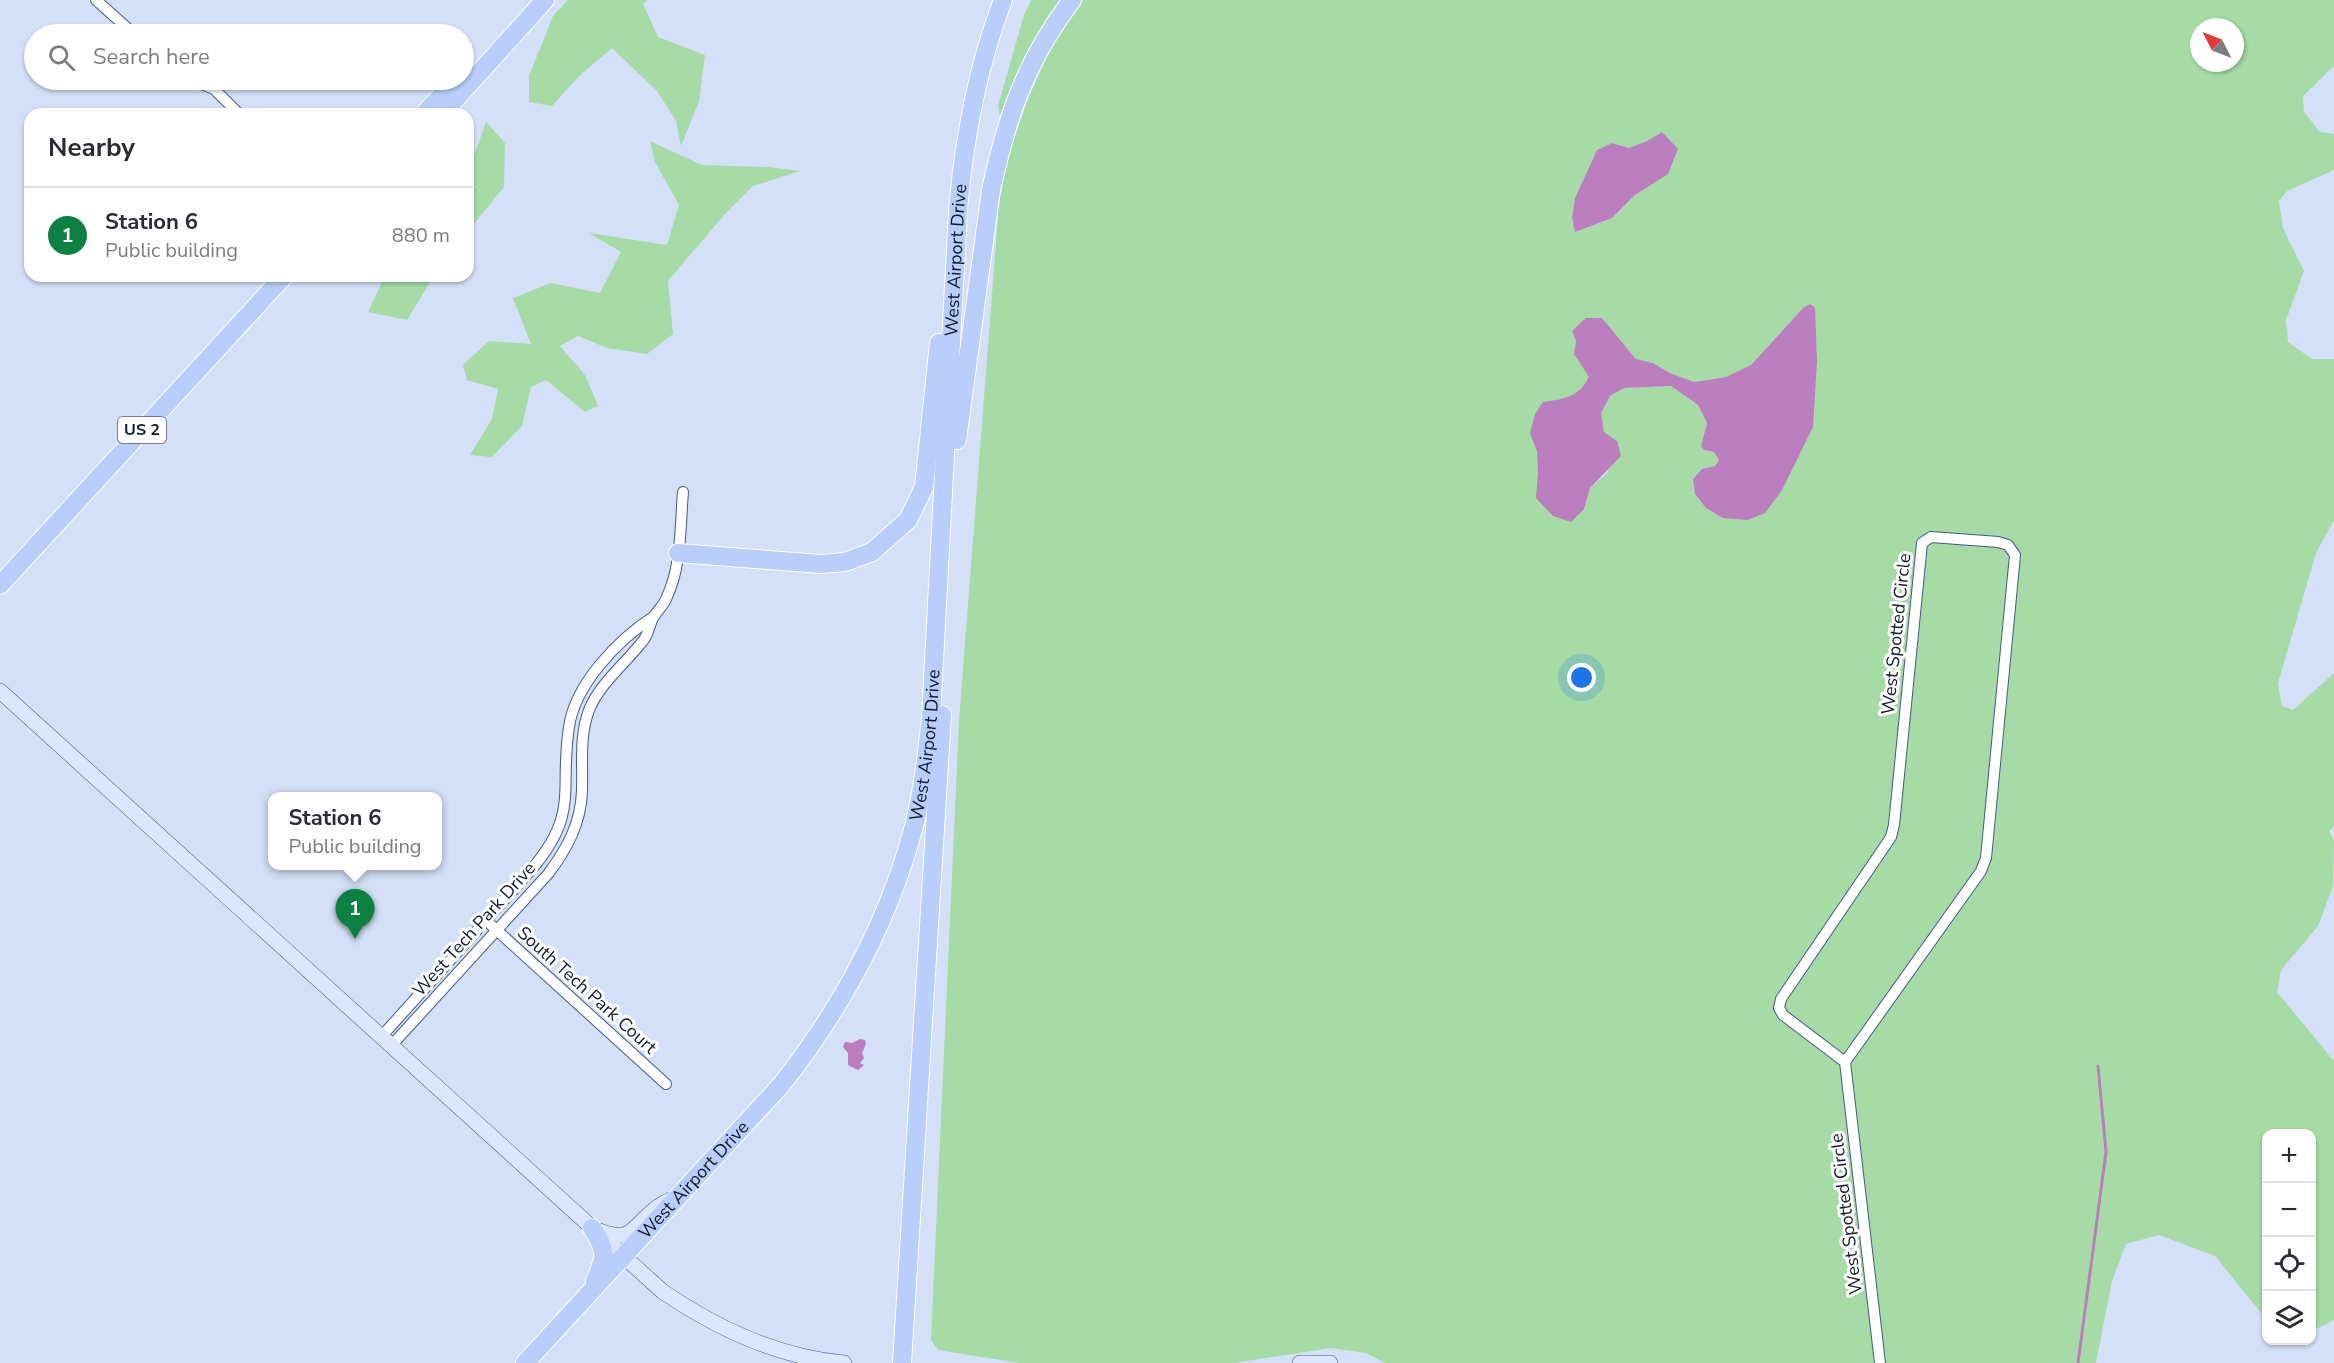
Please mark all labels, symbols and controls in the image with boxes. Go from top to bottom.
north arrow [2190,18,2244,72]
search box [24,24,474,90]
icon: search [45,41,78,74]
text: Search here [93,42,210,72]
text: Nearby [48,130,135,165]
street label: West Airport Drive [939,183,972,337]
text: Station 6 [105,207,198,237]
text: 1 [62,222,74,249]
text: 880 m [392,222,450,249]
text: Public building [105,237,238,264]
road number: US 2 [118,417,166,443]
street label: West Spotted Circle [1876,552,1916,716]
your location [1567,663,1596,692]
street label: West Airport Drive [904,669,946,823]
popup [268,792,442,870]
text: Station 6 [288,803,381,833]
text: Public building [288,833,422,860]
street label: West Tech Park Drive [407,857,541,1001]
pin: 1 [336,890,374,939]
street label: South Tech Park Court [512,921,662,1060]
street label: West Airport Drive [633,1116,754,1244]
map controls [2262,1129,2316,1345]
button: + [2262,1129,2316,1183]
street label: West Spotted Circle [1824,1132,1868,1296]
button: − [2262,1183,2316,1237]
button: locate [2262,1237,2316,1291]
button: layers [2262,1291,2316,1345]

